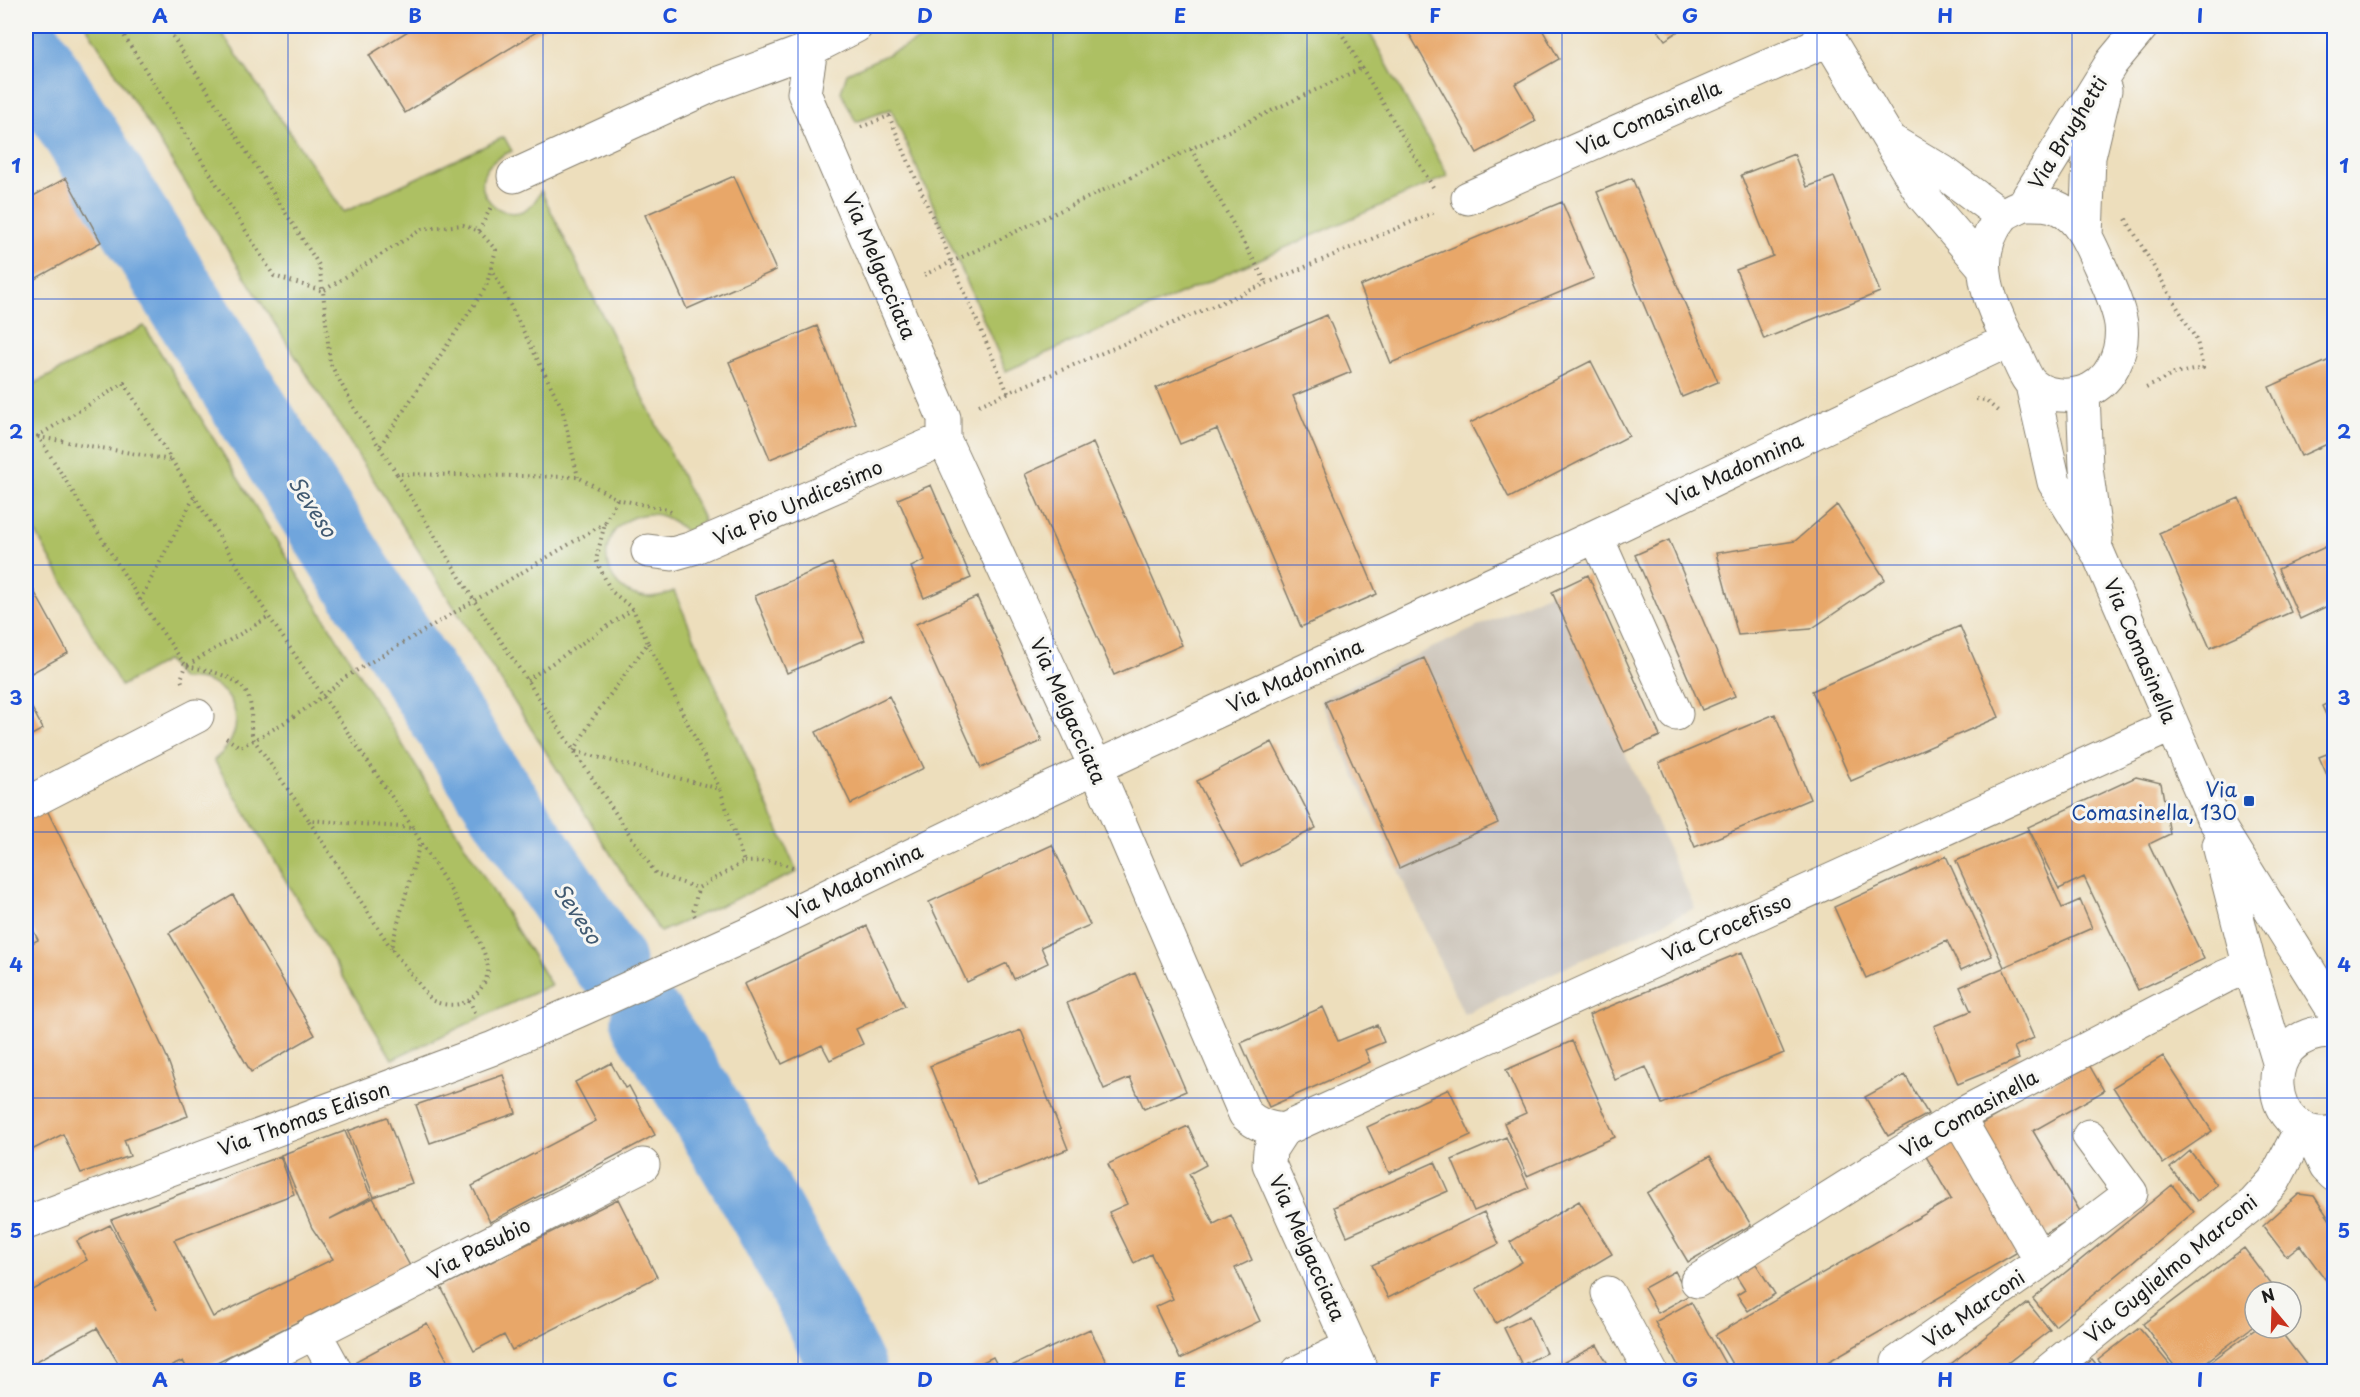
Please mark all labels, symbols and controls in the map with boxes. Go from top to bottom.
text: A [152,0,168,30]
text: B [408,0,422,30]
text: C [662,0,678,30]
text: D [917,0,933,30]
text: E [1174,0,1186,30]
text: F [1429,0,1441,30]
text: G [1682,0,1698,30]
text: H [1937,0,1953,30]
text: I [2197,0,2203,30]
street label: Via Brughetti [2020,70,2114,195]
street label: Via Comasinella [1572,72,1726,162]
text: 1 [11,150,21,180]
text: 1 [2339,150,2349,180]
street label: Via Melgacciata [835,187,925,344]
text: 2 [9,416,23,446]
text: 2 [2337,416,2351,446]
street label: Via Madonnina [1661,424,1808,514]
street label: Via Pio Undicesimo [708,451,887,553]
water label: Seveso [282,469,346,544]
street label: Via Comasinella [2097,573,2185,728]
street label: Via Madonnina [1221,630,1368,720]
street label: Via Melgacciata [1023,633,1115,789]
text: 3 [9,682,23,712]
text: 3 [2337,682,2351,712]
place label: Via Comasinella, 130 [2071,774,2237,827]
marker: Via Comasinella, 130 [2242,794,2256,808]
street label: Via Madonnina [782,835,928,927]
water label: Seveso [547,876,611,951]
street label: Via Crocefisso [1657,885,1796,969]
text: 4 [9,949,23,979]
text: 4 [2337,949,2351,979]
street label: Via Comasinella [1894,1061,2044,1165]
street label: Via Thomas Edison [213,1073,394,1163]
street label: Via Melgacciata [1262,1170,1354,1326]
street label: Via Guglielmo Marconi [2077,1187,2264,1350]
street label: Via Pasubio [422,1209,535,1287]
text: 5 [10,1215,22,1245]
text: 5 [2338,1215,2350,1245]
street label: Via Marconi [1916,1262,2031,1354]
north arrow [2243,1280,2303,1340]
text: N [2258,1281,2278,1308]
text: A [152,1364,168,1394]
text: B [408,1364,422,1394]
text: C [662,1364,678,1394]
text: D [917,1364,933,1394]
text: E [1174,1364,1186,1394]
text: F [1429,1364,1441,1394]
text: G [1682,1364,1698,1394]
text: H [1937,1364,1953,1394]
text: I [2197,1364,2203,1394]

